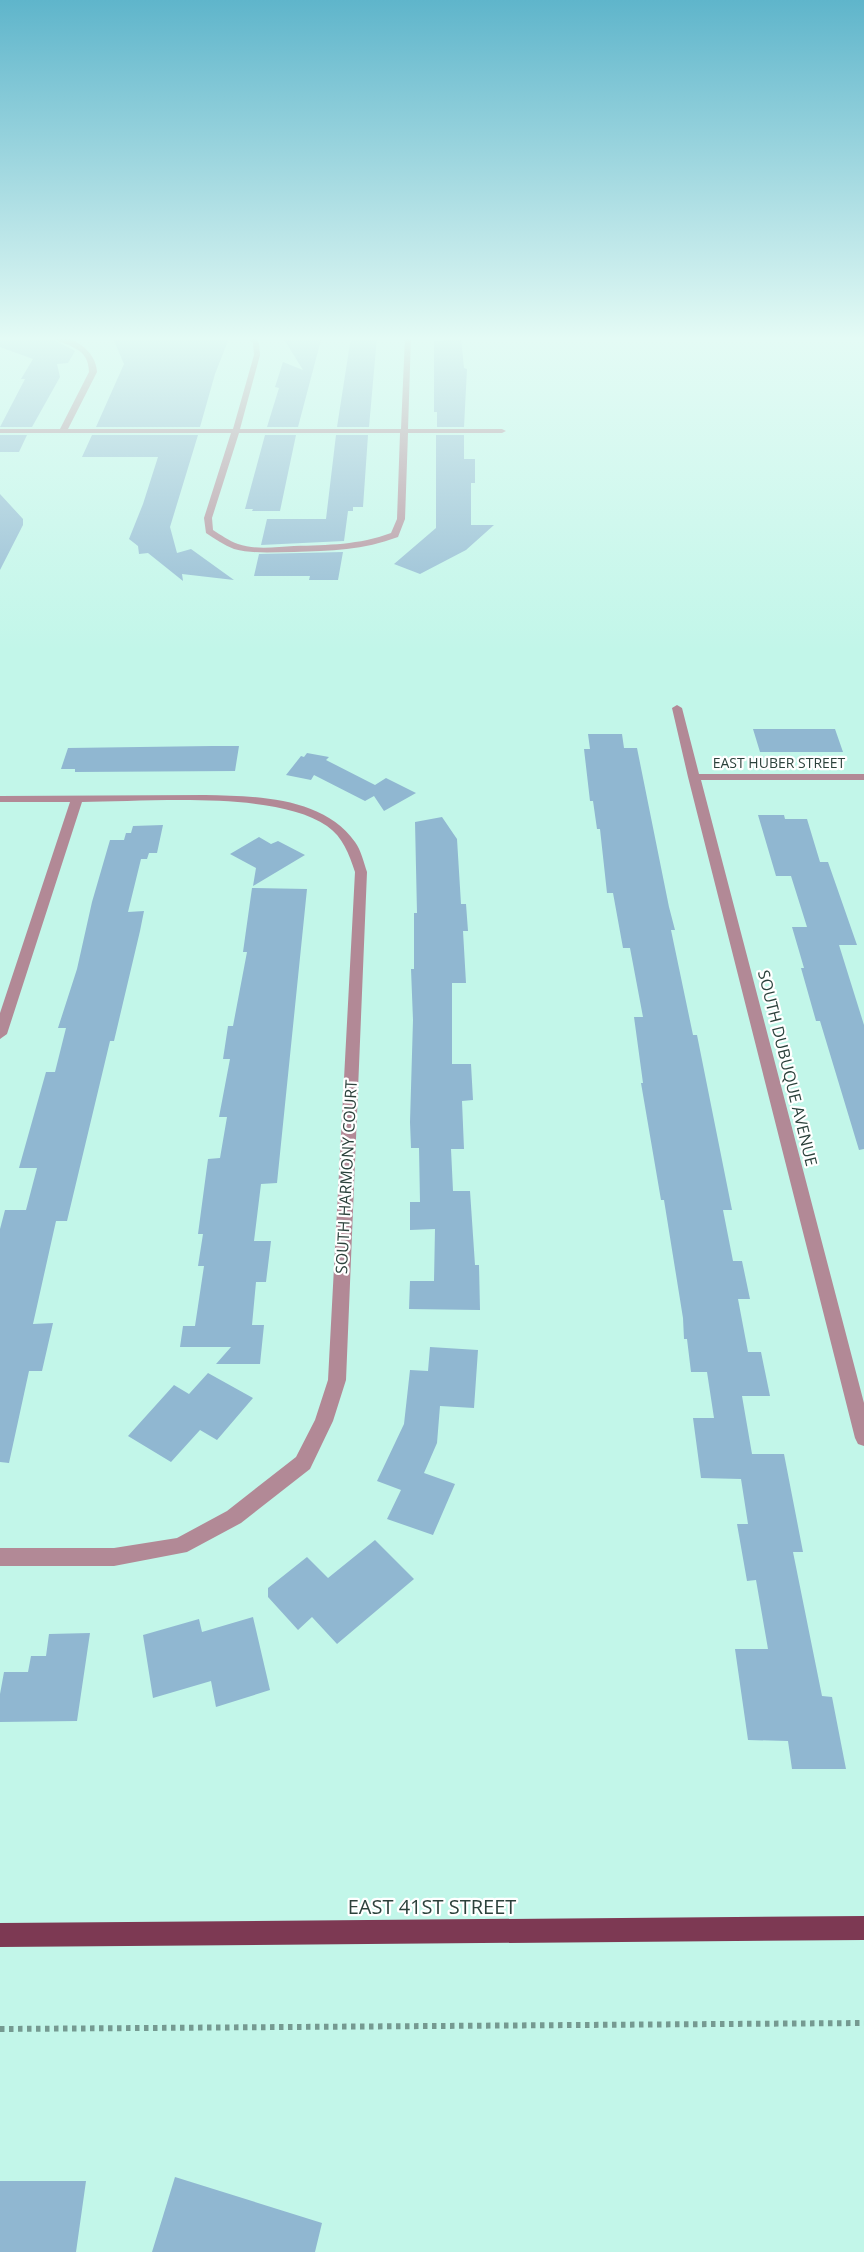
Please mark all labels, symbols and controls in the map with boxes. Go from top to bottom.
street label: EAST HUBER STREET [713,753,846,772]
street label: SOUTH DUBUQUE AVENUE [753,968,823,1168]
street label: SOUTH HARMONY COURT [330,1079,362,1275]
street label: EAST 41ST STREET [348,1893,516,1920]

